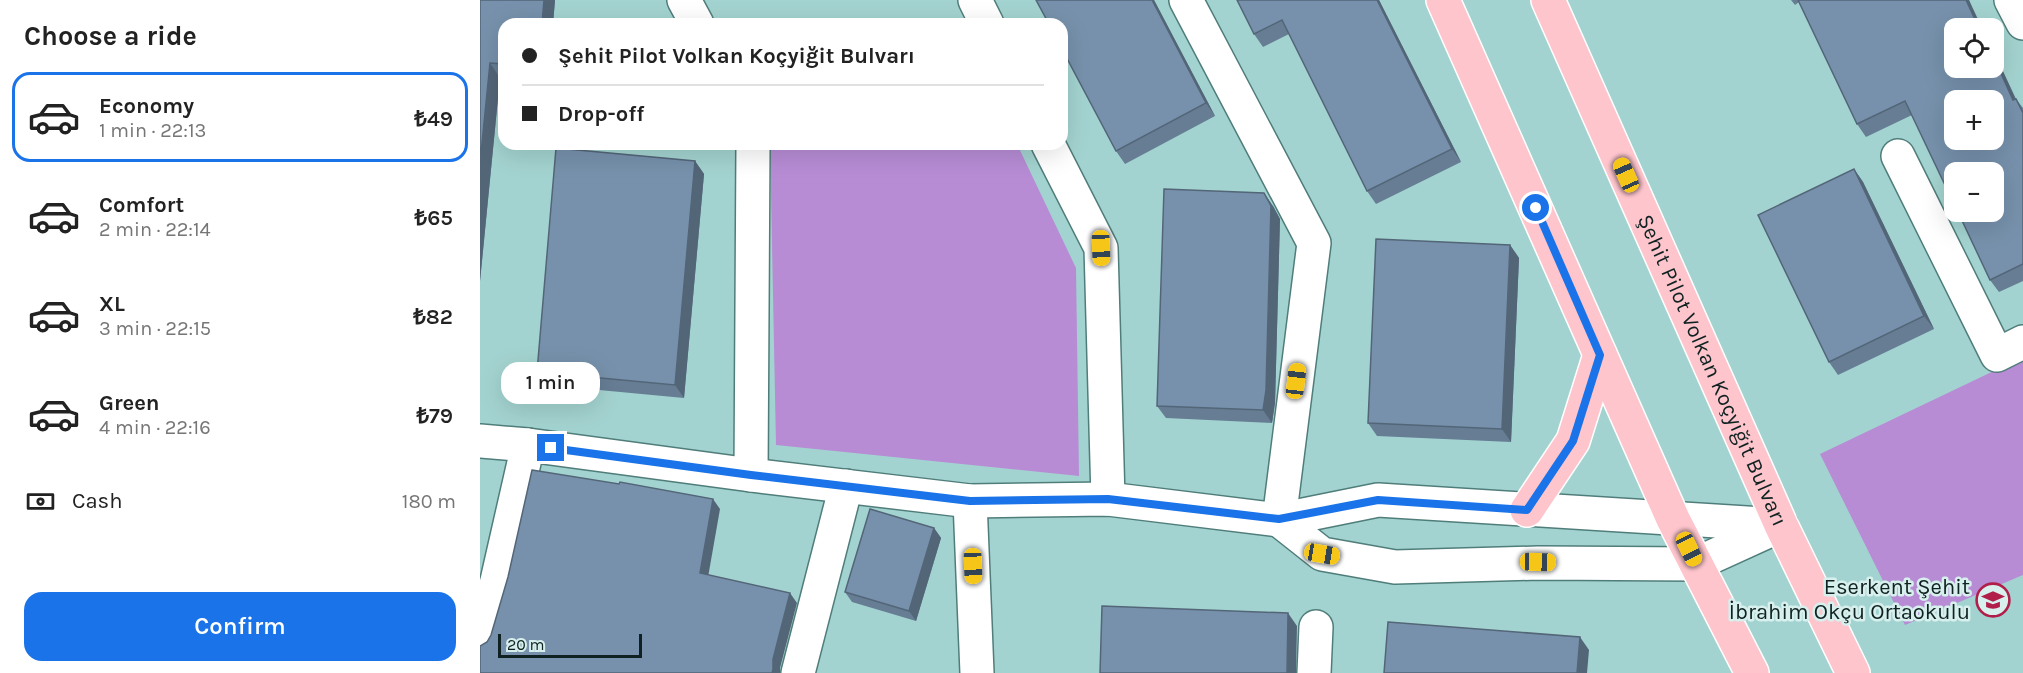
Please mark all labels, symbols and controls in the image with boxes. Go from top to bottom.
map controls [1944,18,2004,222]
button: locate [1944,18,2004,78]
text: Choose a ride [24,20,197,52]
text: Şehit Pilot Volkan Koçyiğit Bulvarı [558,43,915,69]
icon: car [27,90,81,144]
button: + [1944,90,2004,150]
text: Economy [99,93,194,119]
text: Drop-off [558,101,644,127]
text: ₺49 [414,106,453,132]
text: 1 min · 22:13 [99,119,206,142]
car [1610,155,1642,195]
button: − [1944,162,2004,222]
icon: car [27,189,81,243]
text: Comfort [99,192,184,218]
route start [1522,194,1549,221]
text: ₺65 [415,205,453,231]
street label: Şehit Pilot Volkan Koçyiğit Bulvarı [1632,210,1793,530]
text: 2 min · 22:14 [99,218,211,241]
car [1091,230,1111,266]
icon: car [27,288,81,342]
text: XL [99,291,125,317]
text: ₺82 [413,304,453,330]
text: 3 min · 22:15 [99,317,211,340]
callout: 1 min [502,361,601,403]
car [1285,362,1307,400]
text: 1 min [526,371,575,394]
icon: car [27,387,81,441]
text: Green [99,390,160,416]
text: ₺79 [416,403,453,429]
text: 4 min · 22:16 [99,416,211,439]
route end [537,434,564,461]
icon: cash [24,485,57,518]
text: Cash [72,488,122,514]
text: 180 m [402,490,456,513]
car [1673,529,1705,569]
car [1303,542,1341,566]
car [963,548,983,584]
car [1520,553,1556,571]
place label: Eserkent Şehit İbrahim Okçu Ortaokulu [1729,574,1970,625]
school or university icon: Eserkent Şehit İbrahim Okçu Ortaokulu [1975,582,2011,618]
button: Confirm [24,592,456,661]
scale bar [498,631,642,658]
text: 20 m [507,635,545,654]

